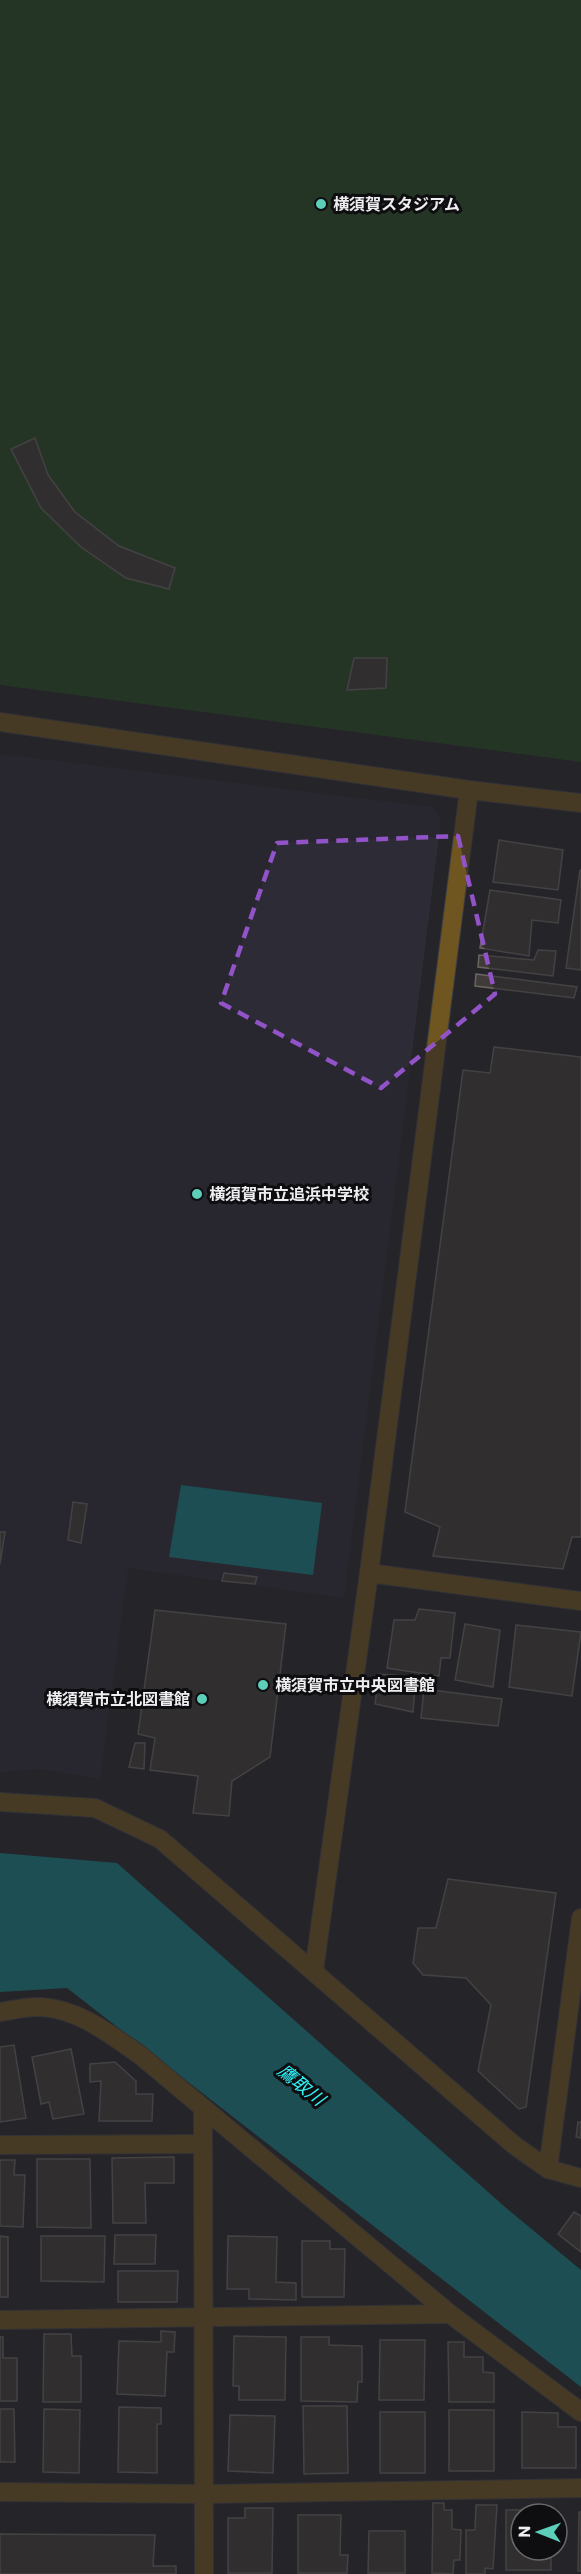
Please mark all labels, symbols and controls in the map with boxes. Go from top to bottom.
place label: 横須賀スタジアム [333,194,460,213]
marker: 横須賀スタジアム [314,197,328,211]
place label: 横須賀市立追浜中学校 [209,1184,369,1203]
marker: 横須賀市立追浜中学校 [190,1187,204,1201]
place label: 横須賀市立中央図書館 [275,1675,435,1694]
marker: 横須賀市立中央図書館 [256,1678,270,1692]
place label: 横須賀市立北図書館 [46,1689,190,1708]
marker: 横須賀市立北図書館 [195,1692,209,1706]
water label: 鷹取川 [274,2059,331,2111]
north arrow [509,2502,569,2562]
text: N [514,2526,533,2538]

